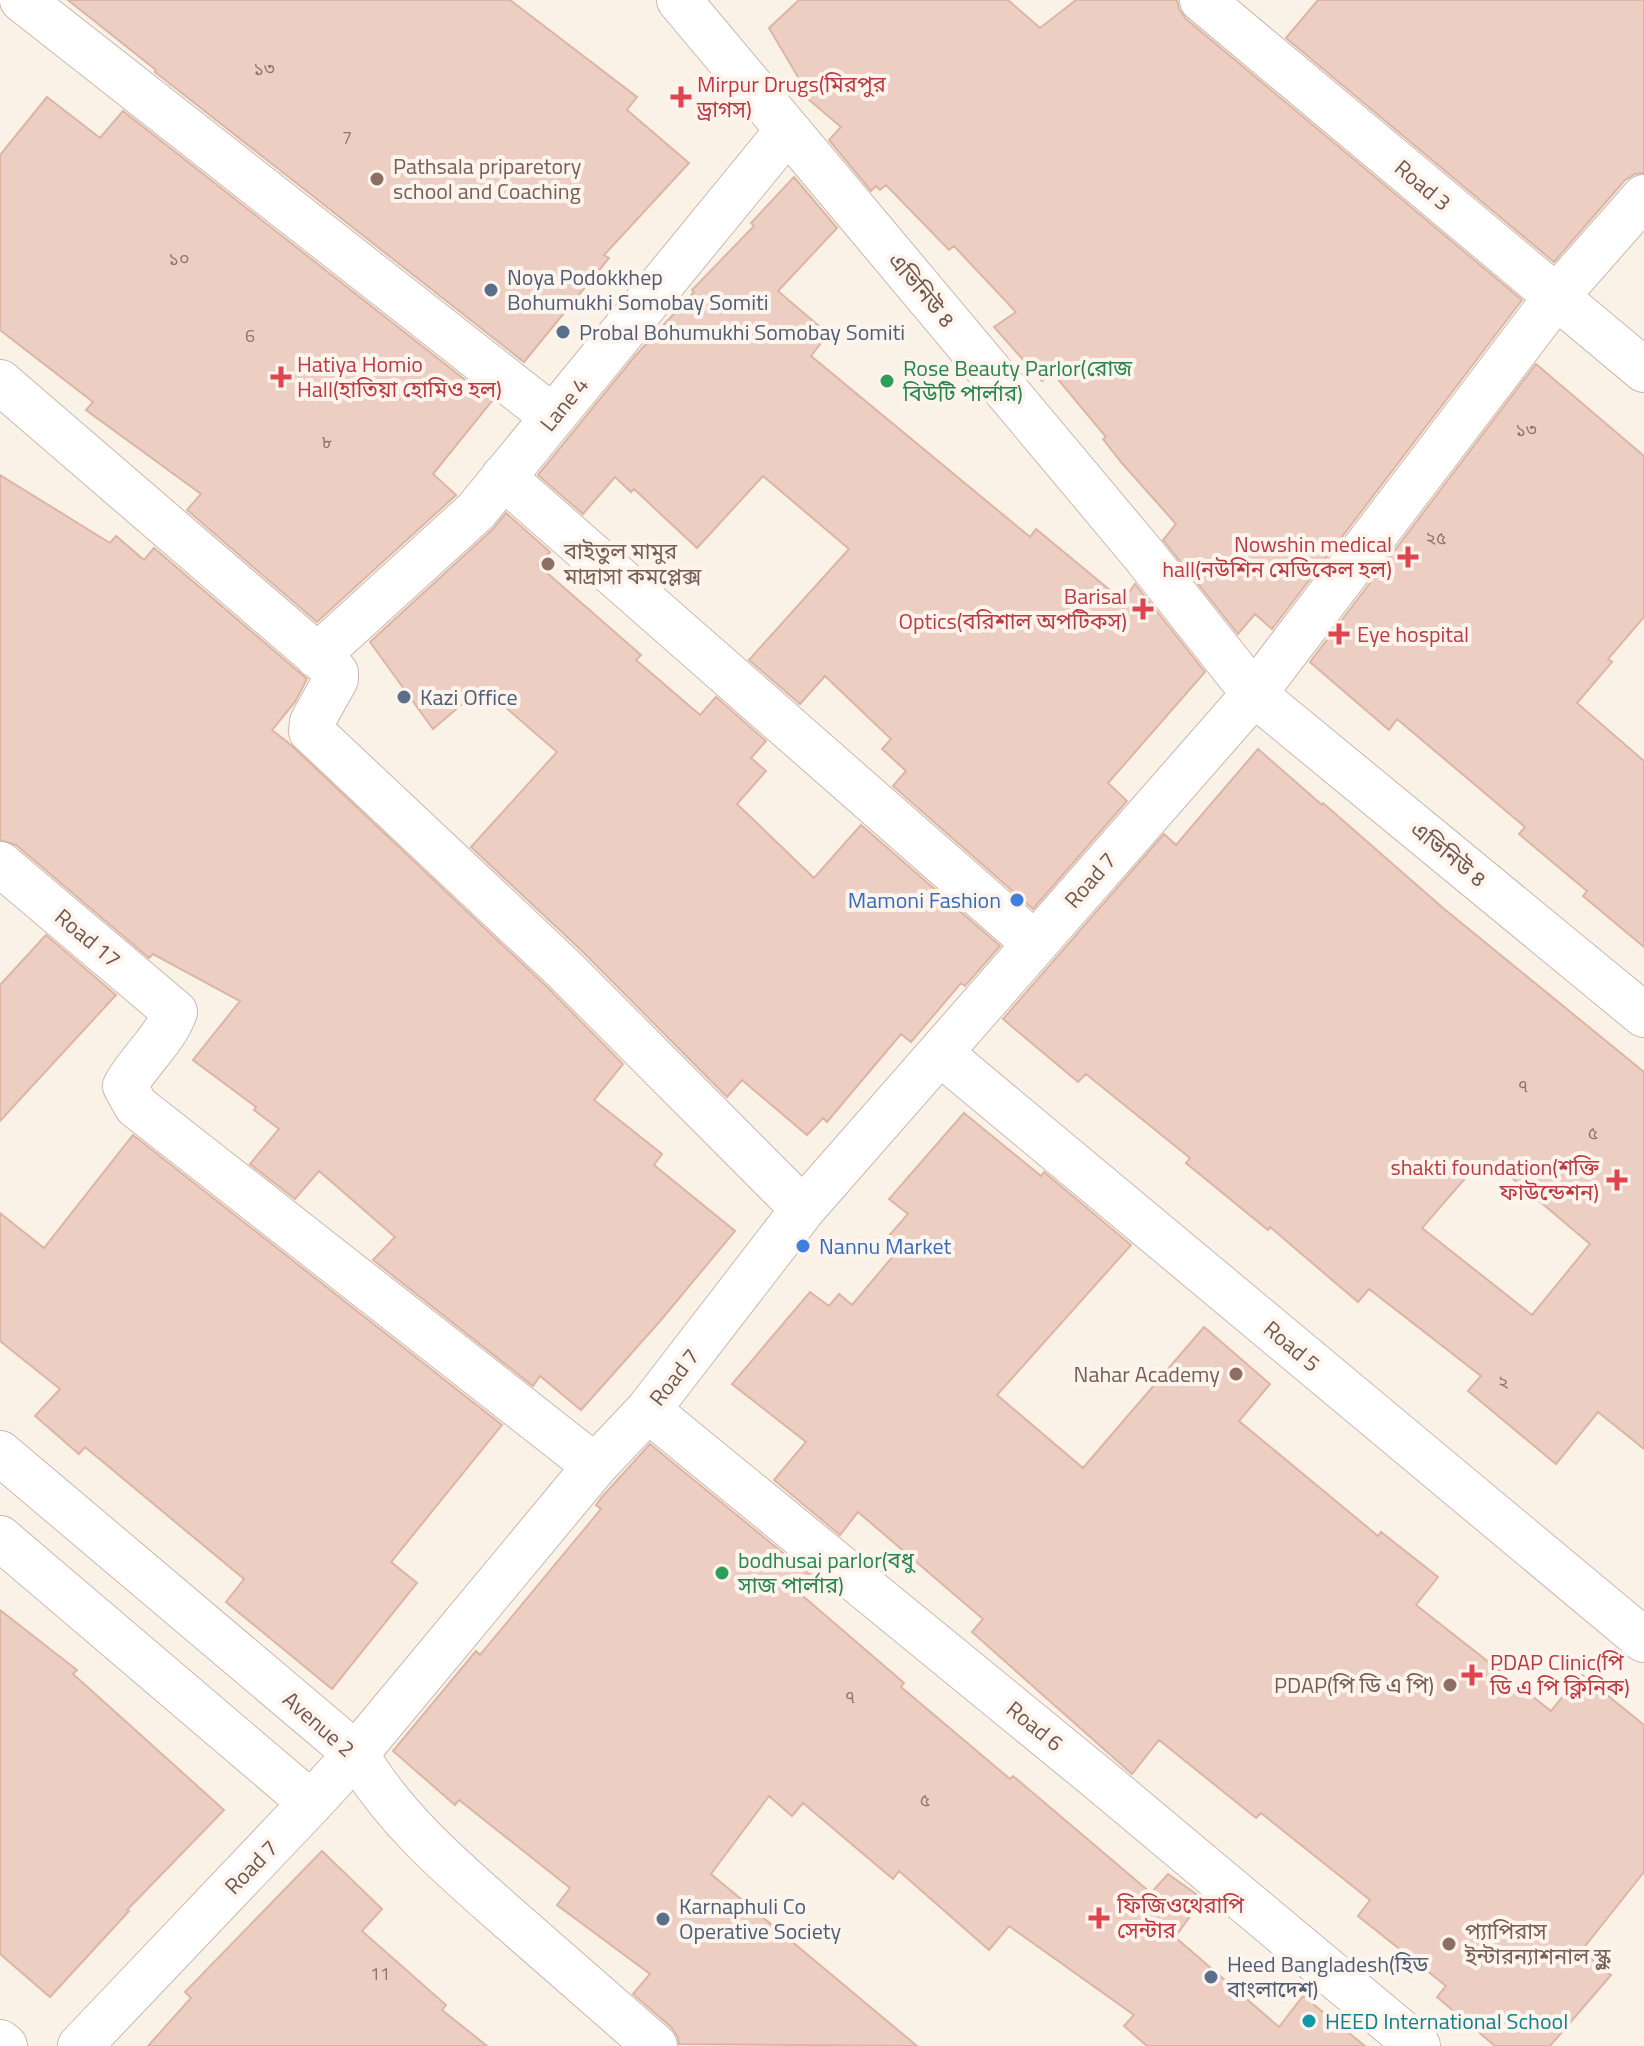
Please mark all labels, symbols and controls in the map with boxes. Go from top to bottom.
house number: ১৩ [253,55,275,82]
place label: Mirpur Drugs(মিরপুর ড্রাগস) [696,67,887,126]
marker: Mirpur Drugs(মিরপুর ড্রাগস) [672,88,690,106]
house number: 7 [342,124,352,151]
place label: Pathsala priparetory school and Coaching [393,149,582,208]
street label: Road 3 [1387,151,1459,219]
marker: Pathsala priparetory school and Coaching [368,170,386,188]
house number: ১০ [168,245,190,272]
street label: এভিনিউ ৪ [880,245,964,335]
place label: Noya Podokkhep Bohumukhi Somobay Somiti [507,260,769,319]
marker: Noya Podokkhep Bohumukhi Somobay Somiti [482,281,500,299]
place label: Probal Bohumukhi Somobay Somiti [579,315,905,349]
house number: 6 [245,322,255,349]
marker: Probal Bohumukhi Somobay Somiti [554,323,572,341]
place label: Hatiya Homio Hall(হাতিয়া হোমিও হল) [297,347,502,406]
place label: Rose Beauty Parlor(রোজ বিউটি পার্লার) [902,351,1133,410]
marker: Hatiya Homio Hall(হাতিয়া হোমিও হল) [272,368,290,386]
street label: Lane 4 [531,369,597,439]
marker: Rose Beauty Parlor(রোজ বিউটি পার্লার) [878,372,896,390]
house number: ১৩ [1515,416,1537,443]
house number: ৮ [322,428,333,455]
house number: ২৫ [1425,524,1447,551]
place label: Nowshin medical hall(নউশিন মেডিকেল হল) [1162,527,1392,586]
place label: বাইতুল মামুর মাদ্রাসা কমপ্লেক্স [563,534,702,593]
marker: Nowshin medical hall(নউশিন মেডিকেল হল) [1399,548,1417,566]
marker: বাইতুল মামুর মাদ্রাসা কমপ্লেক্স [539,555,557,573]
place label: Barisal Optics(বরিশাল অপটিকস) [898,579,1127,638]
marker: Barisal Optics(বরিশাল অপটিকস) [1134,600,1152,618]
place label: Eye hospital [1357,617,1469,651]
marker: Eye hospital [1328,623,1350,645]
place label: Kazi Office [420,680,518,714]
marker: Kazi Office [395,688,413,706]
street label: এভিনিউ ৪ [1403,812,1495,896]
street label: Road 7 [1056,844,1124,916]
place label: Mamoni Fashion [848,883,1001,917]
marker: Mamoni Fashion [1008,891,1026,909]
street label: Road 17 [48,900,128,976]
house number: ৭ [1518,1072,1528,1099]
house number: ৫ [1588,1119,1598,1146]
place label: shakti foundation(শক্তি ফাউন্ডেশন) [1391,1150,1600,1209]
marker: shakti foundation(শক্তি ফাউন্ডেশন) [1606,1169,1628,1191]
place label: Nannu Market [819,1229,951,1263]
marker: Nannu Market [794,1237,812,1255]
street label: Road 5 [1256,1312,1328,1380]
street label: Road 7 [641,1341,707,1413]
place label: Nahar Academy [1074,1357,1220,1391]
marker: Nahar Academy [1227,1365,1245,1383]
house number: ২ [1498,1368,1509,1395]
place label: bodhusaj parlor(বধু সাজ পার্লার) [737,1543,916,1602]
marker: bodhusaj parlor(বধু সাজ পার্লার) [713,1564,731,1582]
place label: PDAP Clinic(পি ডি এ পি ক্লিনিক) [1489,1645,1630,1704]
marker: PDAP Clinic(পি ডি এ পি ক্লিনিক) [1461,1664,1483,1686]
place label: PDAP(পি ডি এ পি) [1274,1668,1434,1702]
marker: PDAP(পি ডি এ পি) [1441,1676,1459,1694]
street label: Avenue 2 [275,1683,363,1765]
house number: ৭ [845,1683,855,1710]
street label: Road 6 [999,1692,1071,1760]
house number: ৫ [920,1786,930,1813]
street label: Road 7 [216,1832,286,1902]
place label: ফিজিওথেরাপি সেন্টার [1116,1888,1244,1947]
place label: Karnaphuli Co Operative Society [679,1889,841,1948]
marker: ফিজিওথেরাপি সেন্টার [1088,1907,1110,1929]
marker: Karnaphuli Co Operative Society [654,1910,672,1928]
place label: প্যাপিরাস ইন্টারন্যাশনাল স্কুল [1464,1914,1611,1973]
marker: প্যাপিরাস ইন্টারন্যাশনাল স্কুল [1440,1935,1458,1953]
place label: Heed Bangladesh(হিড বাংলাদেশ) [1226,1947,1428,2006]
house number: 11 [370,1960,390,1987]
marker: Heed Bangladesh(হিড বাংলাদেশ) [1202,1968,1220,1986]
place label: HEED International School [1325,2004,1568,2038]
marker: HEED International School [1300,2012,1318,2030]

